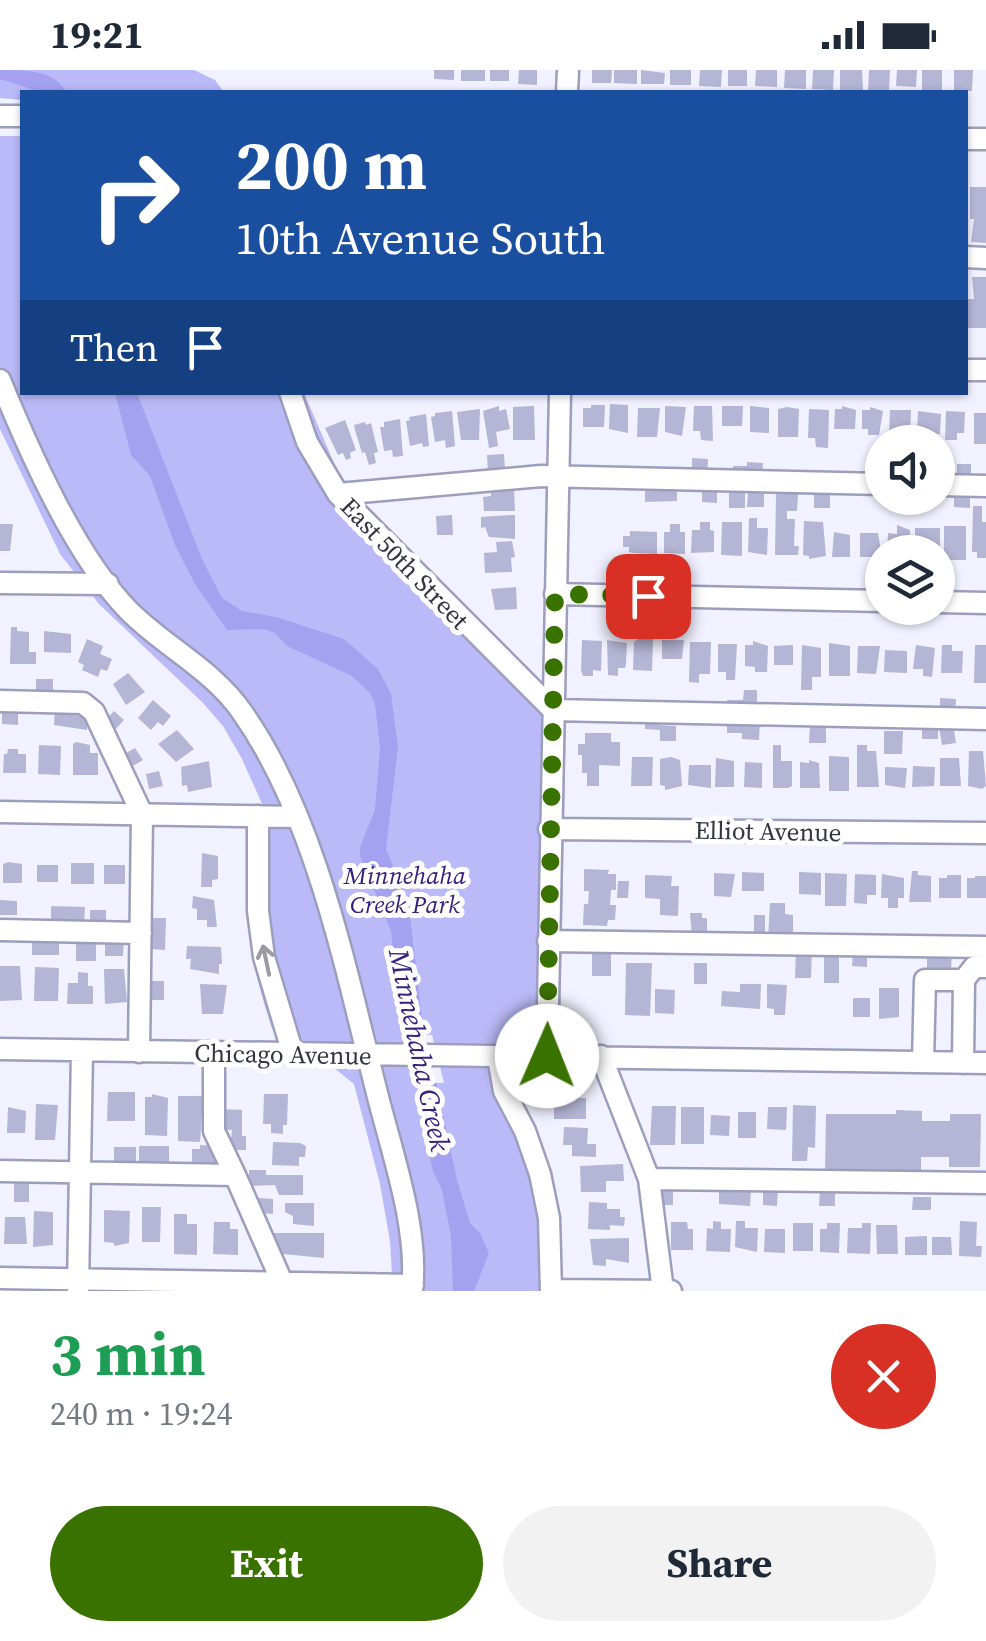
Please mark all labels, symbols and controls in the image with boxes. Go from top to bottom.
text: 19:21 [50,9,144,61]
text: 200 m [235,116,427,212]
icon: right [70,130,200,260]
text: 10th Avenue South [235,207,606,269]
icon: arrive [178,320,233,375]
text: Then [70,322,158,374]
map controls [865,425,955,625]
button: sound [865,425,955,515]
street label: East 50th Street [333,490,477,637]
button: layers [865,535,955,625]
pin [606,554,691,639]
icon: arrive [621,569,676,624]
street label: Elliot Avenue [694,813,842,849]
park label: Minnehaha Creek Park [343,858,466,921]
water label: Minnehaha Creek [380,944,460,1155]
one-way arrow [255,945,274,977]
position arrow [495,1004,599,1108]
street label: Chicago Avenue [194,1035,372,1073]
text: 3 min [50,1313,206,1395]
button: close [831,1324,936,1429]
text: 240 m · 19:24 [50,1392,232,1436]
button: Exit [50,1506,483,1621]
button: Share [503,1506,936,1621]

